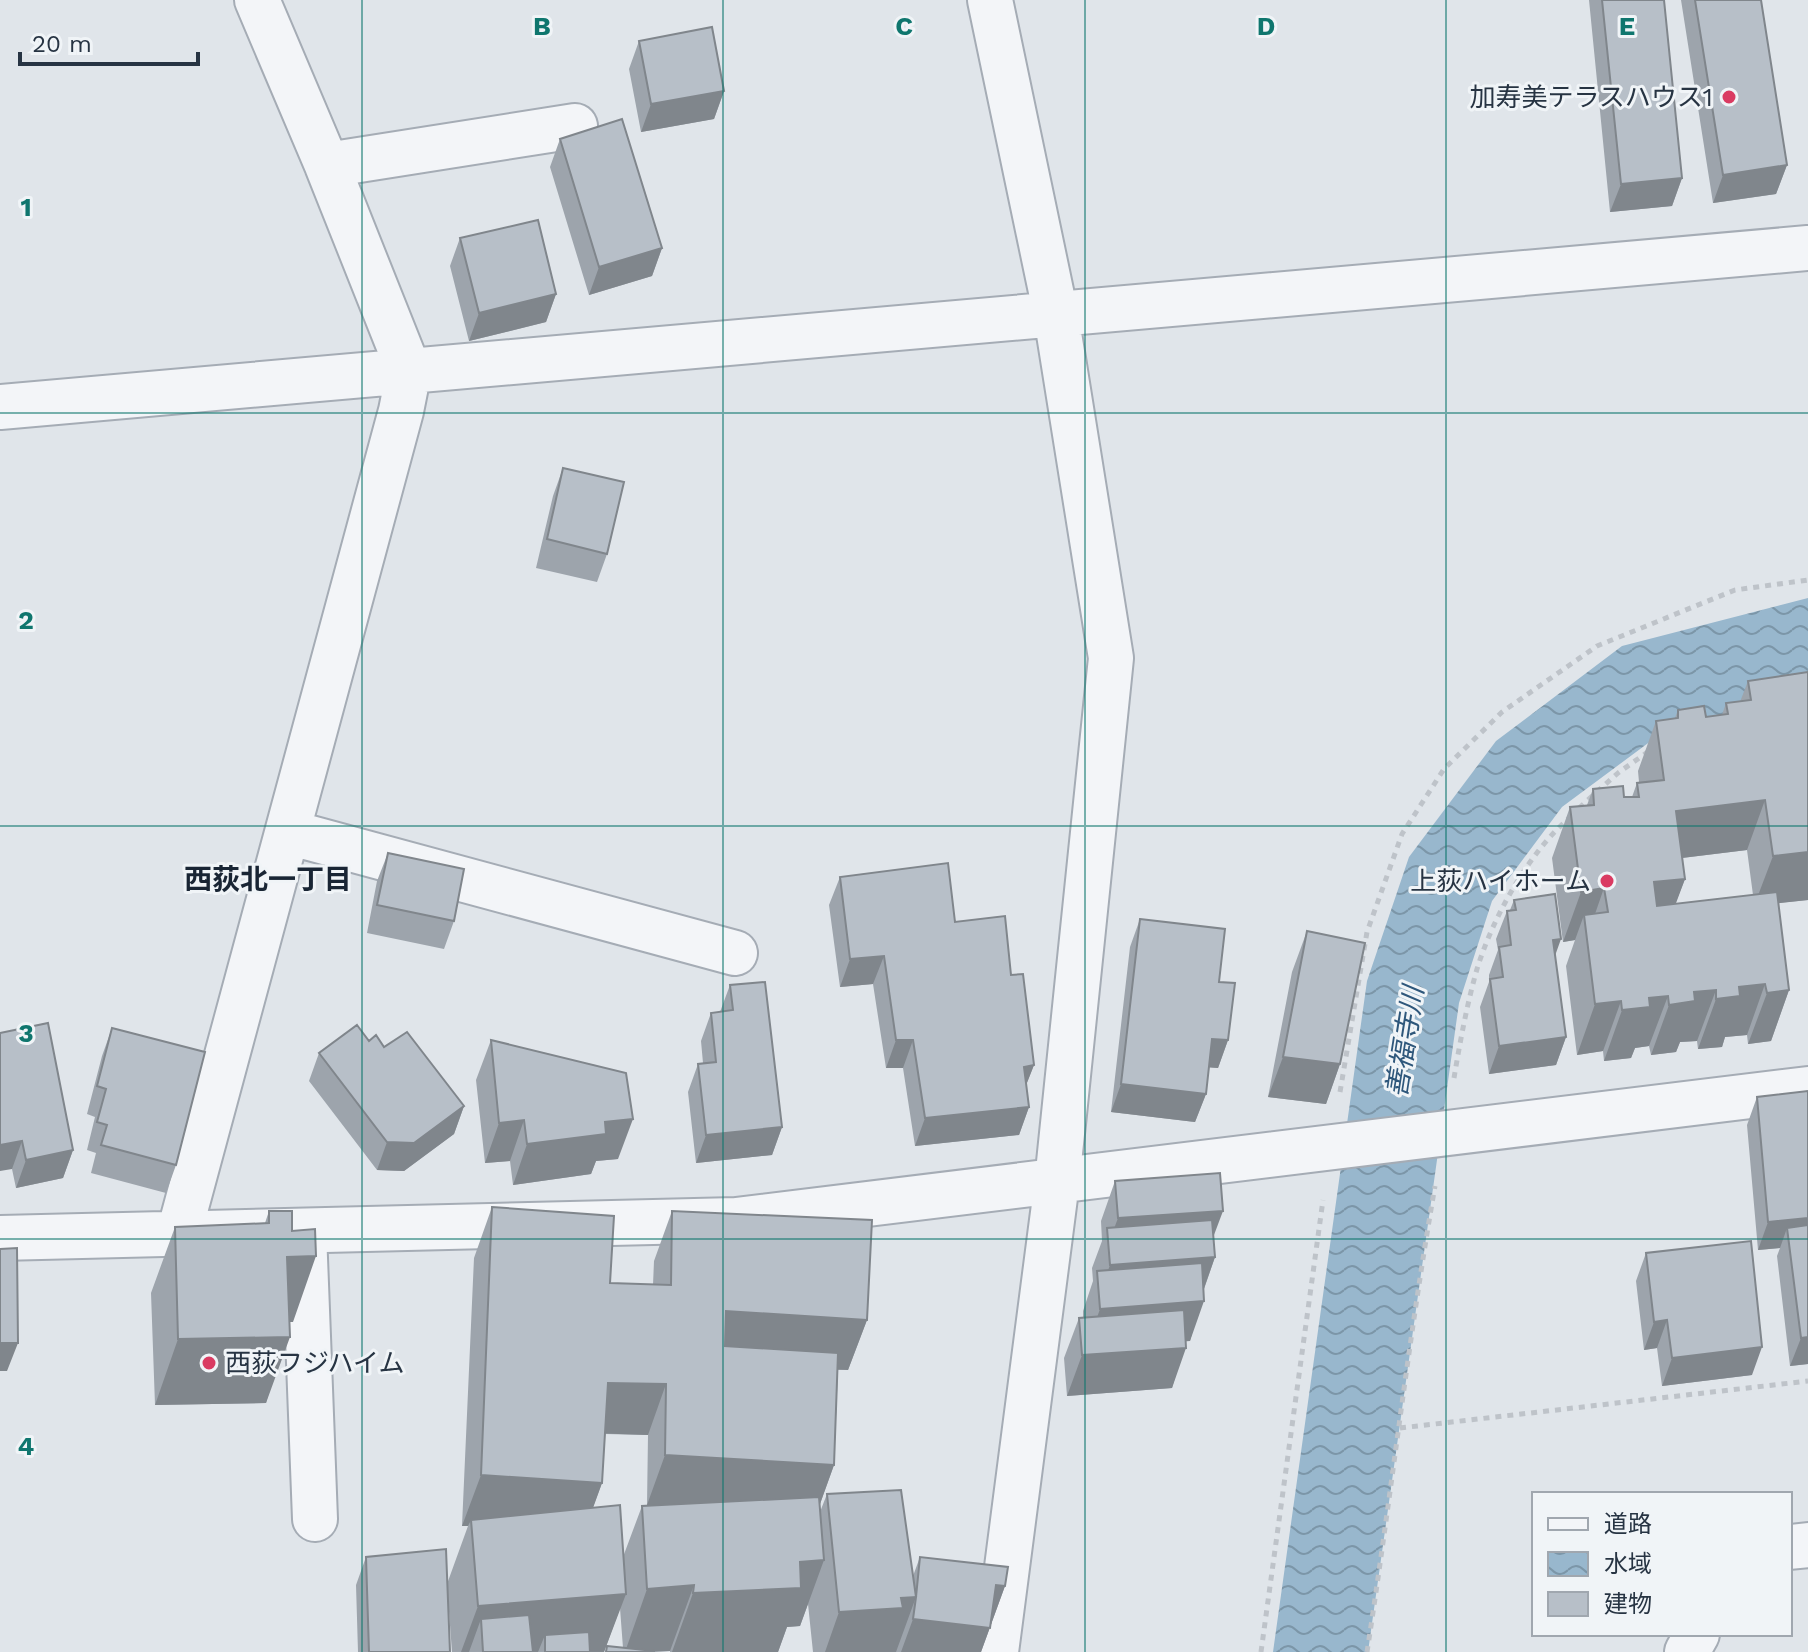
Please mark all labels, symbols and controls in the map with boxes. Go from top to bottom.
text: B [533,11,551,41]
text: C [895,11,913,41]
text: D [1257,11,1275,41]
text: E [1619,11,1635,41]
scale bar [20,16,198,66]
text: 20 m [32,30,92,58]
place label: 加寿美テラスハウス1 [1469,82,1713,112]
marker: 加寿美テラスハウス1 [1720,88,1738,106]
text: 1 [20,192,32,222]
text: 2 [18,605,34,635]
district label: 西荻北一丁目 [184,863,352,896]
place label: 上荻ハイホーム [1410,866,1591,896]
marker: 上荻ハイホーム [1598,872,1616,890]
water label: 善福寺川 [1380,981,1431,1100]
text: 3 [18,1018,34,1048]
place label: 西荻フジハイム [225,1348,404,1378]
marker: 西荻フジハイム [200,1354,218,1372]
text: 4 [18,1431,35,1461]
legend [1532,1492,1792,1636]
text: 道路 [1604,1510,1652,1538]
text: 水域 [1604,1550,1652,1578]
text: 建物 [1604,1590,1652,1618]

